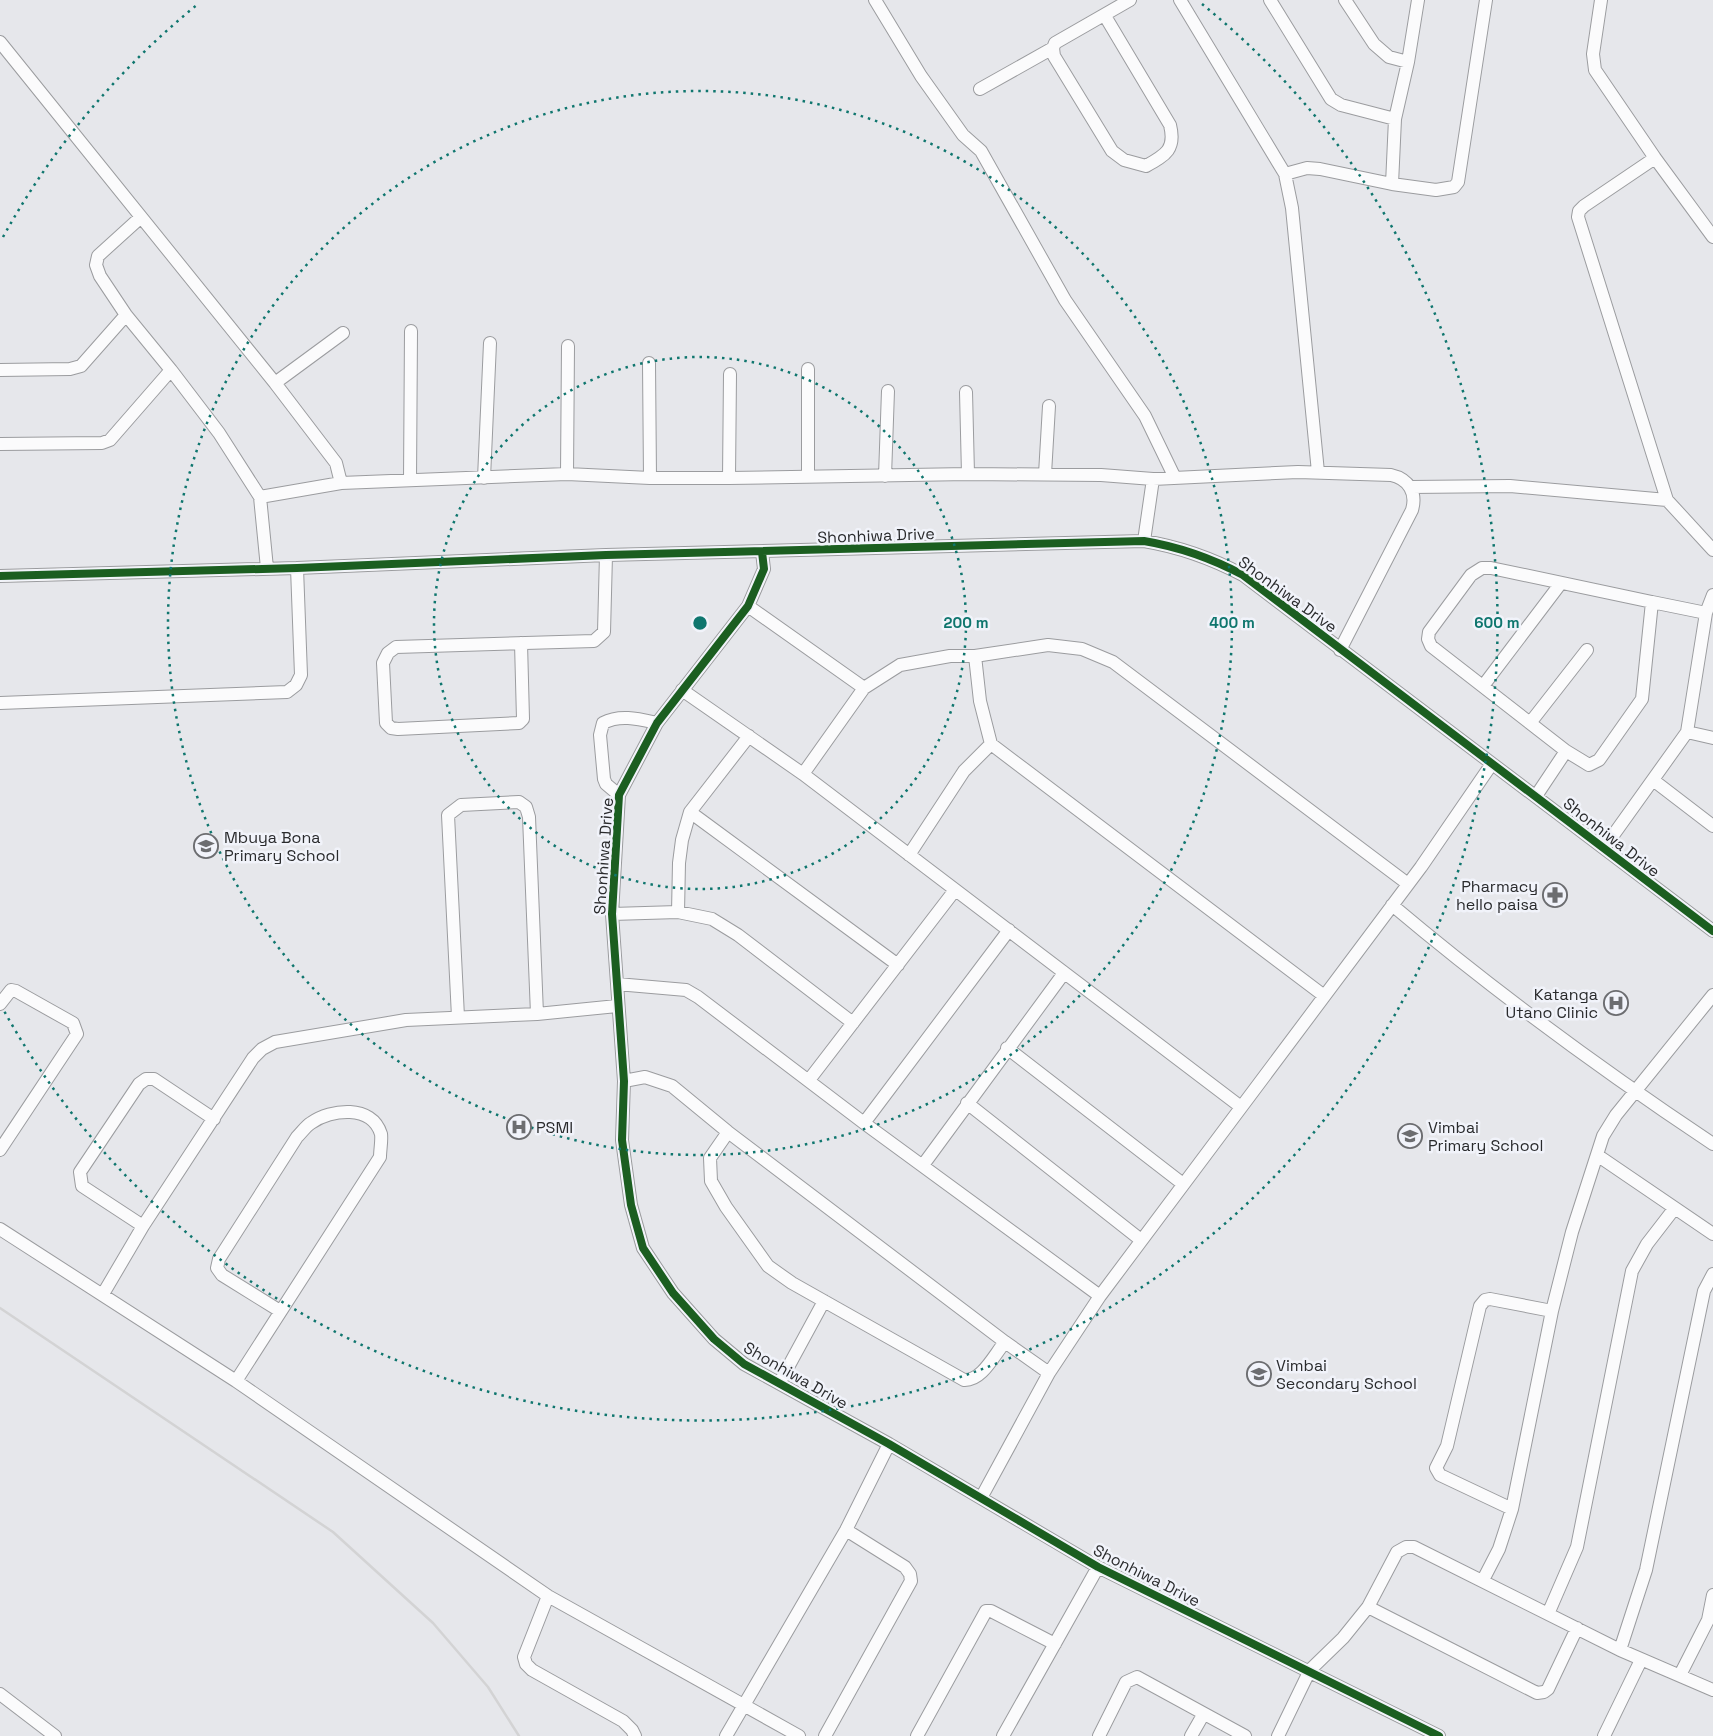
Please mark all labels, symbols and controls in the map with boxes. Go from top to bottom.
street label: Shonhiwa Drive [817,523,935,548]
street label: Shonhiwa Drive [1234,551,1341,637]
text: 200 m [944,613,988,632]
text: 400 m [1209,613,1255,632]
text: 600 m [1474,613,1520,632]
centre of rings [691,614,709,632]
street label: Shonhiwa Drive [1559,793,1664,882]
street label: Shonhiwa Drive [589,797,618,915]
place label: Mbuya Bona Primary School [224,827,339,866]
school or university icon: Mbuya Bona Primary School [193,833,219,859]
place label: Pharmacy hello paisa [1456,876,1538,915]
pharmacy icon: Pharmacy hello paisa [1542,882,1568,908]
place label: Katanga Utano Clinic [1506,984,1598,1023]
hospital icon: Katanga Utano Clinic [1603,990,1629,1016]
hospital icon: PSMI [506,1114,532,1140]
place label: PSMI [536,1117,573,1138]
place label: Vimbai Primary School [1428,1117,1543,1156]
school or university icon: Vimbai Primary School [1397,1123,1423,1149]
street label: Shonhiwa Drive [740,1337,852,1414]
place label: Vimbai Secondary School [1276,1355,1417,1394]
school or university icon: Vimbai Secondary School [1246,1361,1272,1387]
street label: Shonhiwa Drive [1090,1539,1204,1611]

